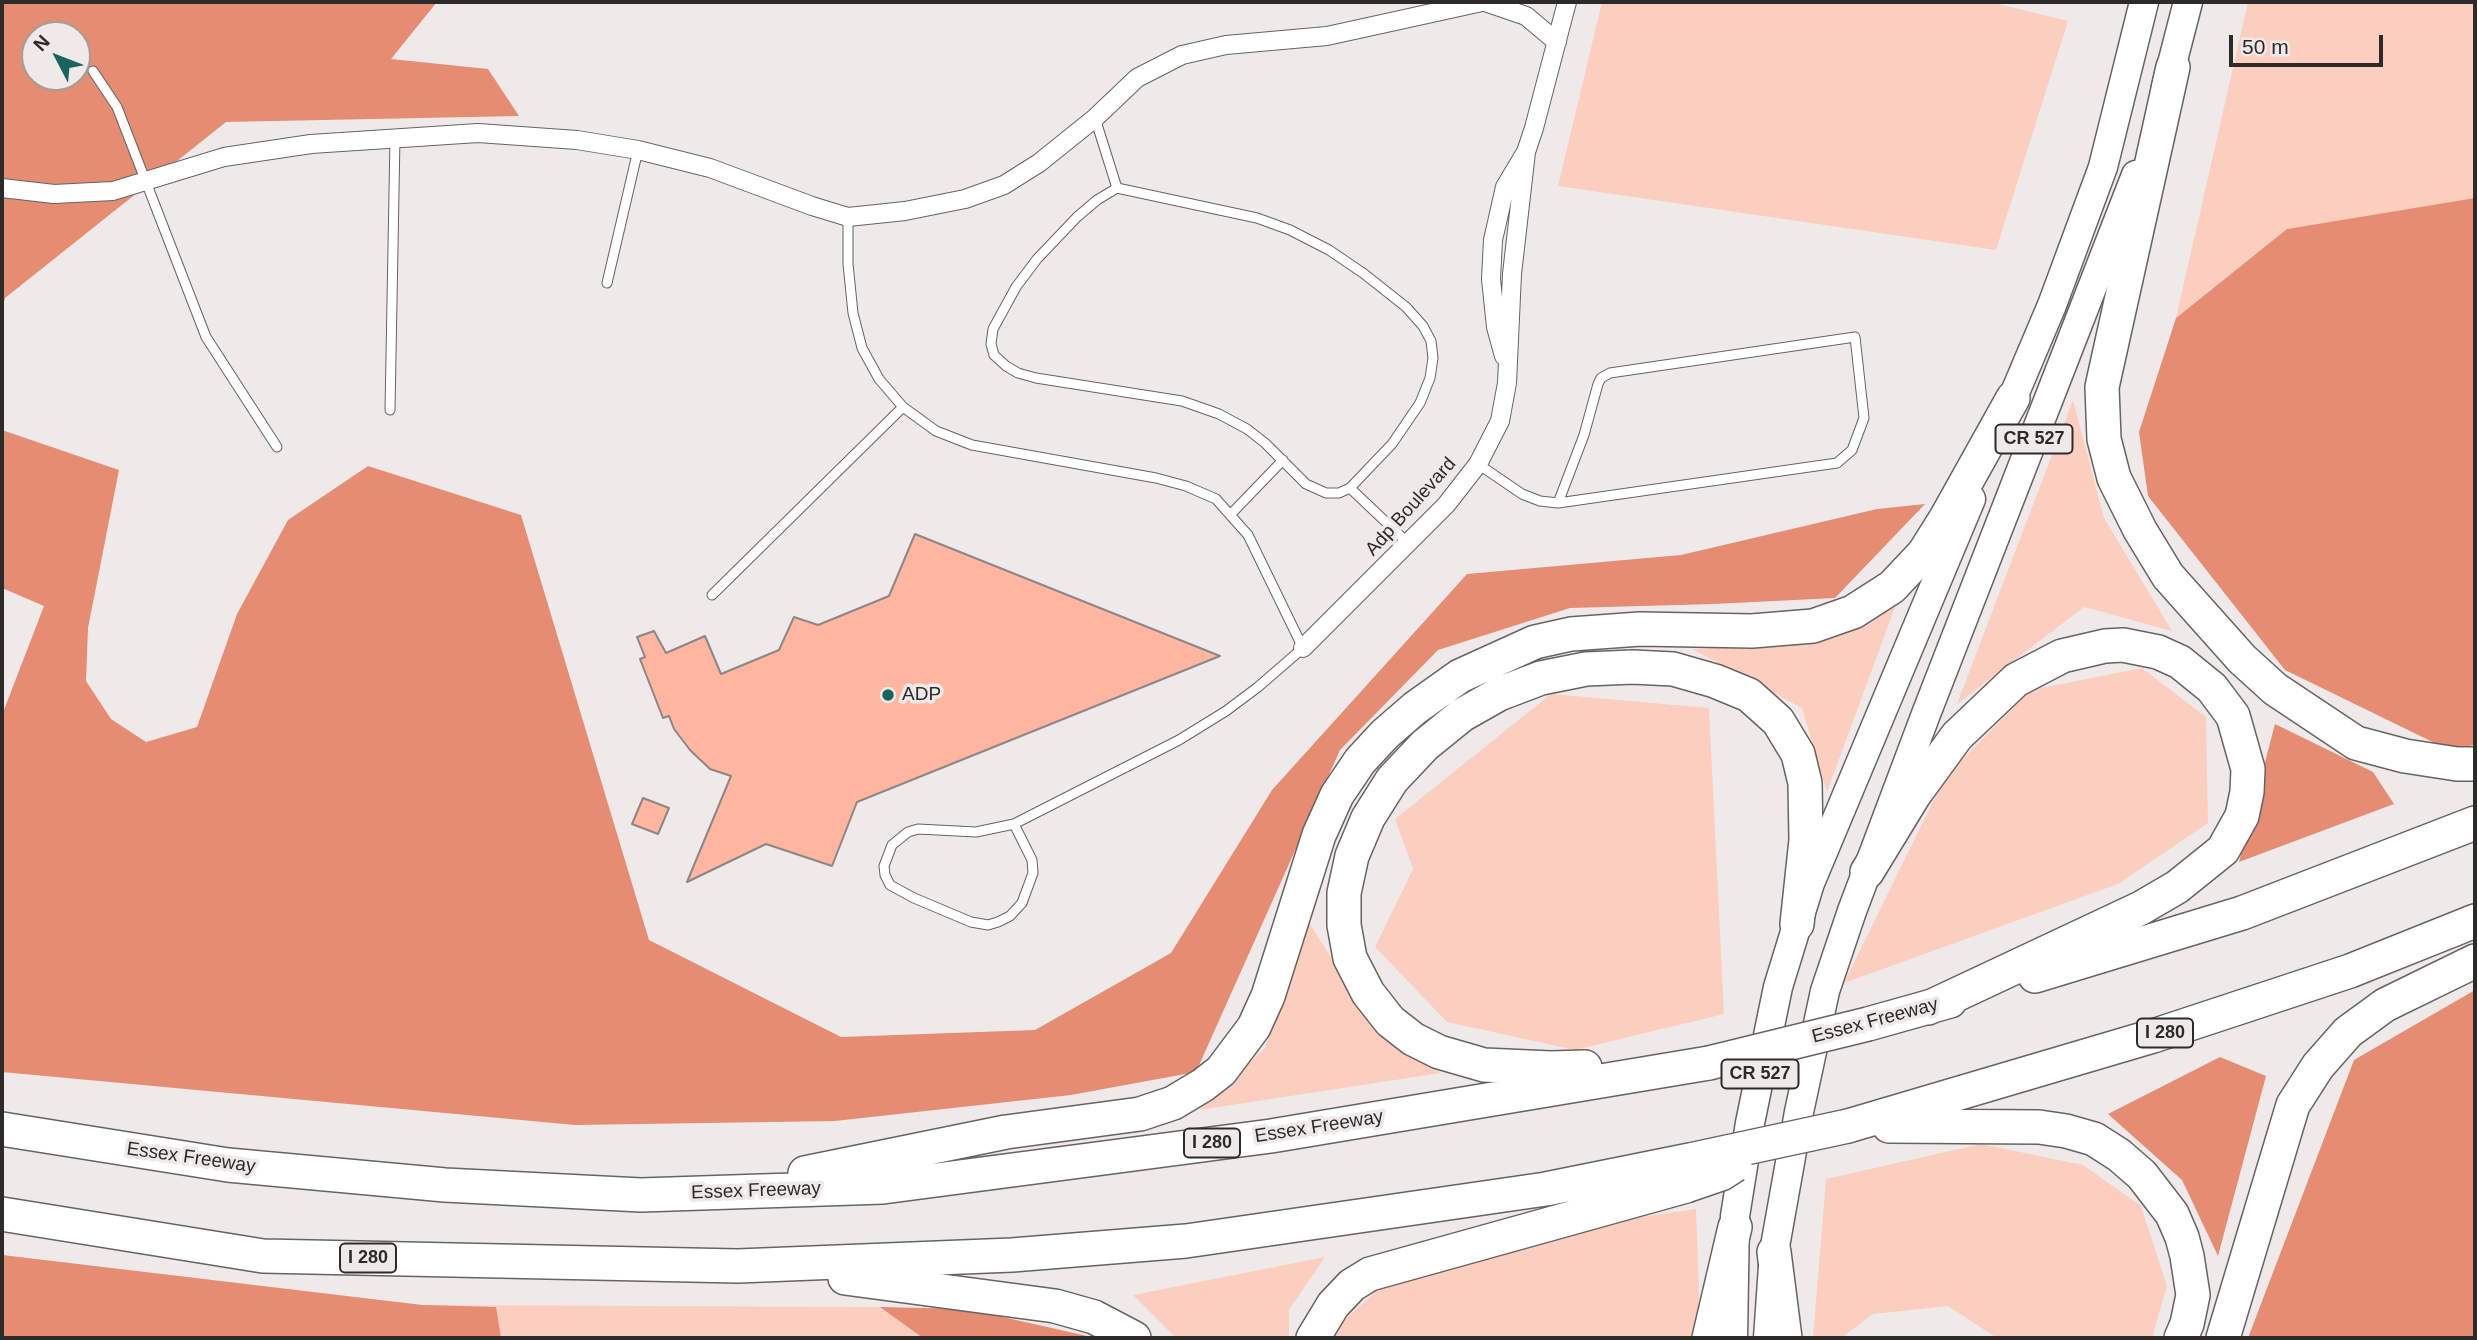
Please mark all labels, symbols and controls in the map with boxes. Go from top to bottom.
north arrow [21,21,91,91]
scale bar [2232,21,2386,65]
text: N [29,31,54,55]
text: 50 m [2242,35,2289,58]
road number: CR 527 [1996,424,2072,454]
street label: Adp Boulevard [1361,453,1461,561]
place label: ADP [902,684,941,706]
marker: ADP [880,687,896,703]
street label: Essex Freeway [1809,993,1941,1049]
road number: I 280 [2137,1018,2193,1048]
road number: CR 527 [1722,1059,1798,1088]
street label: Essex Freeway [1253,1106,1385,1148]
road number: I 280 [1184,1128,1240,1158]
street label: Essex Freeway [125,1138,257,1178]
street label: Essex Freeway [691,1177,821,1205]
road number: I 280 [340,1244,396,1273]

